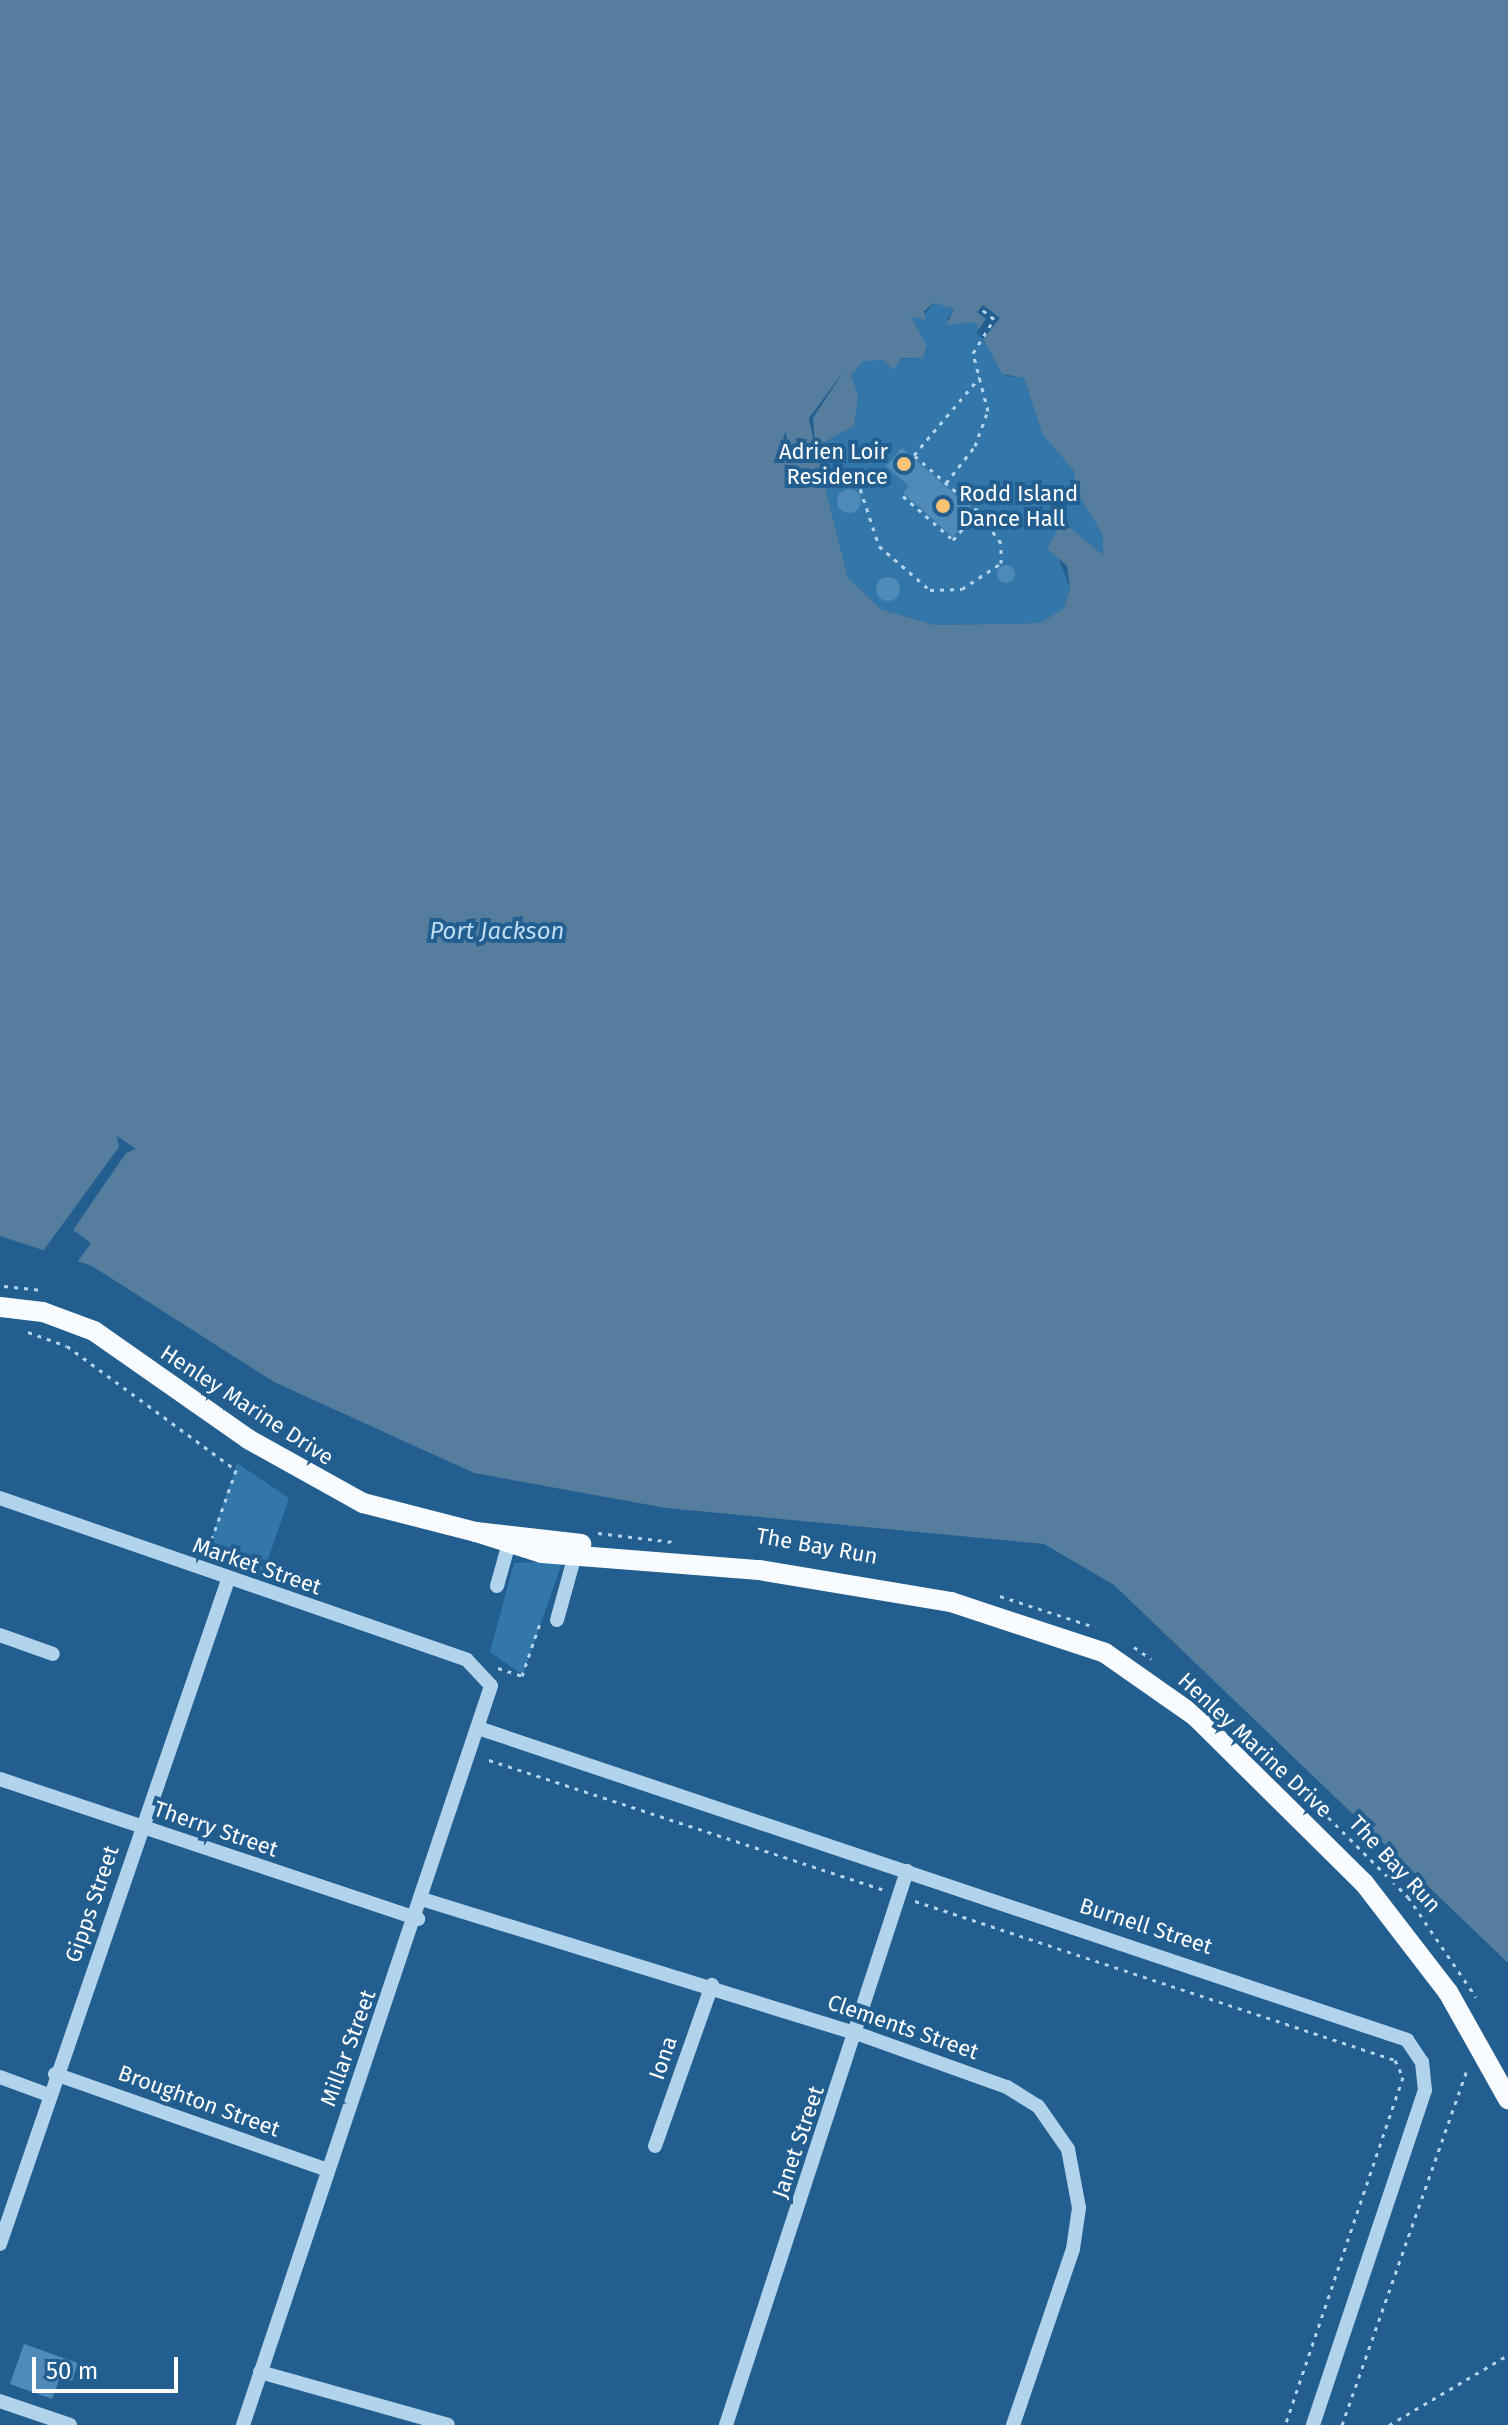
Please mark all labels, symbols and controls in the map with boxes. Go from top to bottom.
place label: Adrien Loir Residence [779,438,888,490]
marker: Adrien Loir Residence [895,455,913,473]
place label: Rodd Island Dance Hall [959,480,1078,532]
marker: Rodd Island Dance Hall [934,497,952,515]
water label: Port Jackson [430,918,564,946]
street label: Henley Marine Drive [156,1339,338,1471]
street label: The Bay Run [754,1522,880,1570]
street label: Market Street [189,1532,325,1600]
street label: Henley Marine Drive [1173,1667,1337,1823]
street label: Therry Street [150,1795,282,1863]
street label: The Bay Run [1343,1810,1447,1918]
street label: Gipps Street [60,1842,124,1966]
street label: Burnell Street [1076,1892,1216,1960]
street label: Millar Street [315,1986,381,2110]
street label: Clements Street [824,1989,982,2065]
street label: Iona [643,2033,683,2083]
street label: Broughton Street [115,2060,283,2142]
street label: Janet Street [766,2082,830,2202]
scale bar [36,2341,182,2391]
text: 50 m [46,2357,98,2385]

